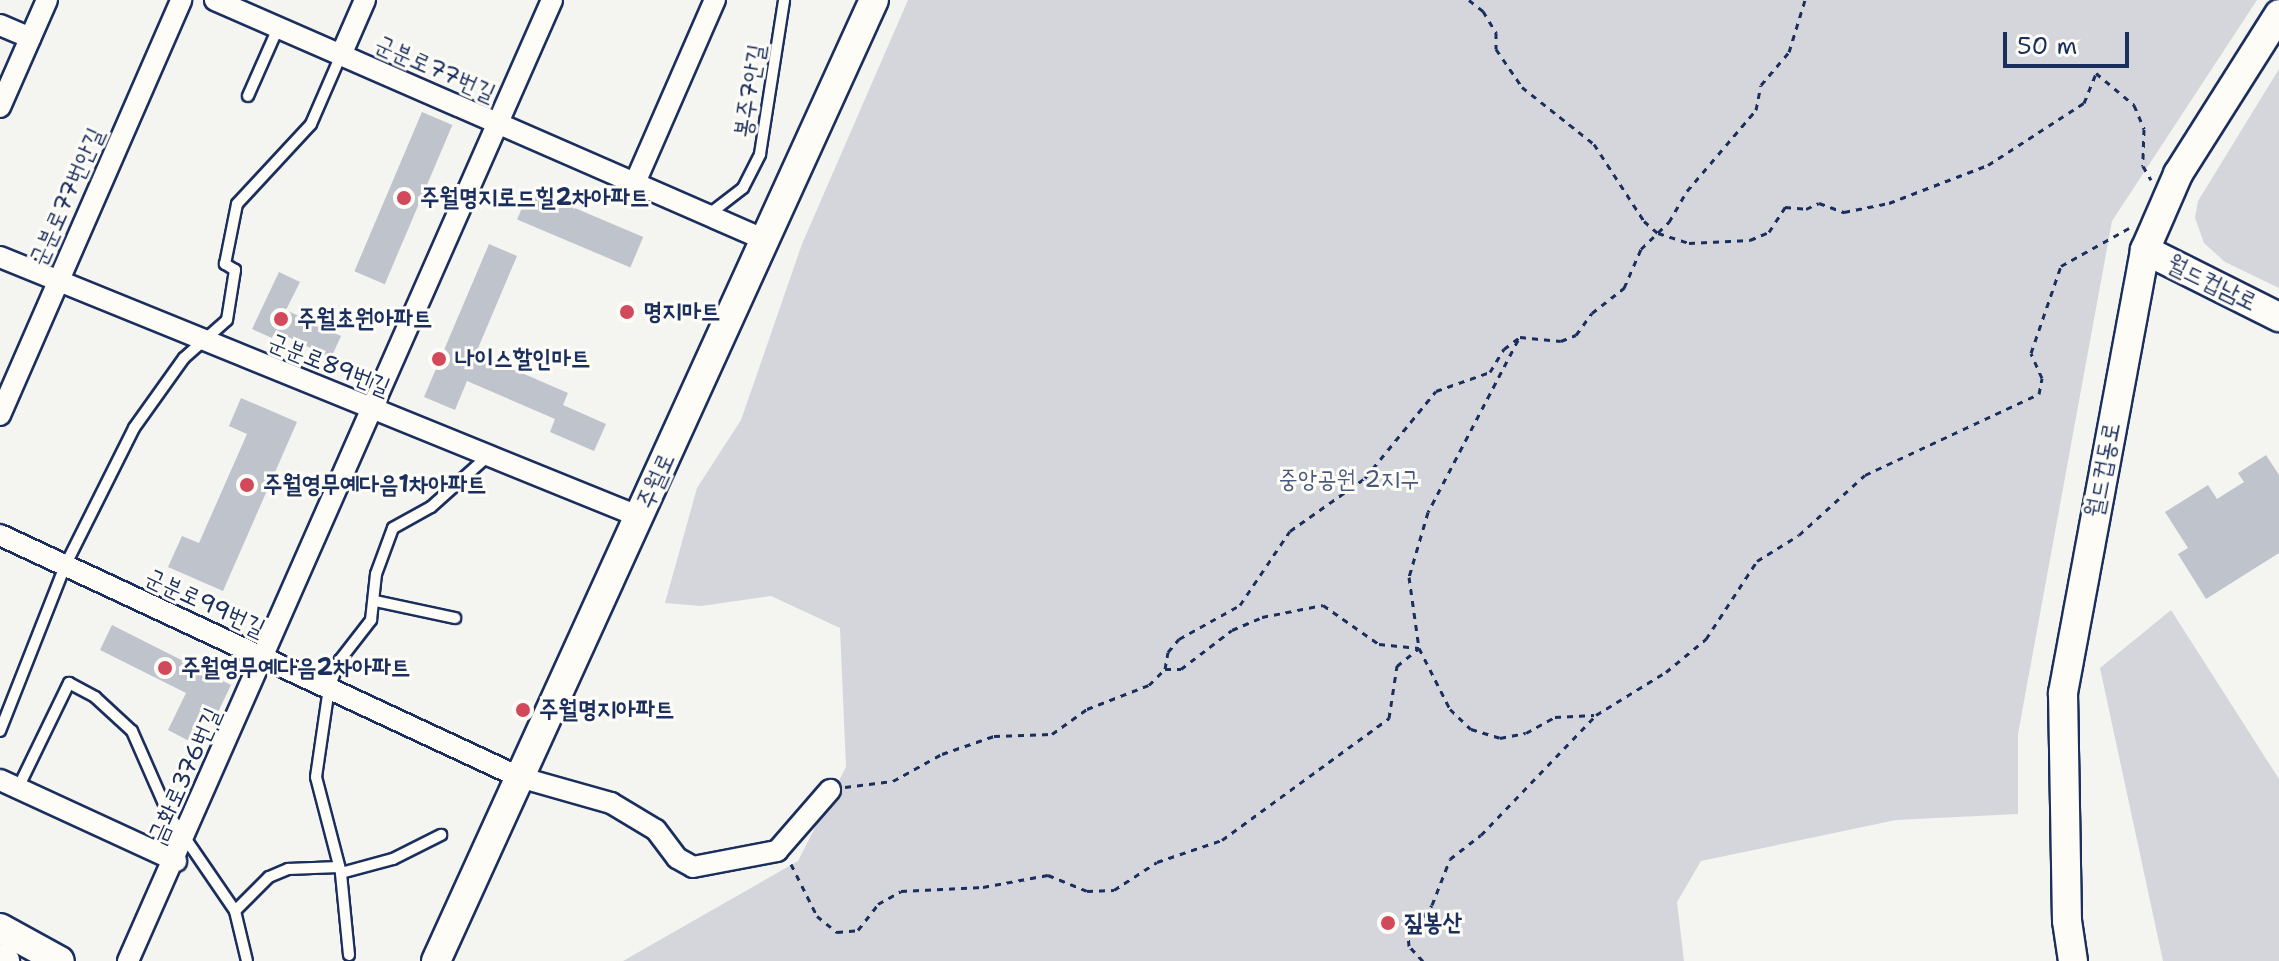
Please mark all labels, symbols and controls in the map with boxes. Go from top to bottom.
scale bar [2007,16,2133,66]
street label: 군분로77번길 [370,30,500,108]
text: 50 m [2017,30,2077,62]
street label: 봉주7안길 [728,42,772,140]
street label: 군분로77번안길 [24,124,110,270]
place label: 주월명지로드힐2차아파트 [420,184,649,212]
marker: 주월명지로드힐2차아파트 [395,189,413,207]
street label: 월드컵남로 [2162,249,2262,317]
place label: 명지마트 [643,298,720,326]
marker: 명지마트 [618,303,636,321]
place label: 주월초원아파트 [297,305,432,333]
marker: 주월초원아파트 [272,310,290,328]
street label: 군분로89번길 [264,327,394,403]
place label: 나이스할인마트 [455,345,590,373]
marker: 나이스할인마트 [430,350,448,368]
street label: 월드컵동로 [2080,420,2126,520]
street label: 주월로 [631,449,681,513]
park label: 중앙공원 2지구 [1279,466,1419,494]
place label: 주월영무예다음1차아파트 [263,471,486,499]
marker: 주월영무예다음1차아파트 [238,476,256,494]
street label: 군분로99번길 [140,563,270,643]
place label: 주월영무예다음2차아파트 [181,654,410,682]
marker: 주월영무예다음2차아파트 [156,659,174,677]
place label: 주월명지아파트 [539,696,674,724]
marker: 주월명지아파트 [514,701,532,719]
street label: 금화로376번길 [143,703,227,847]
place label: 짚봉산 [1404,909,1462,937]
marker: 짚봉산 [1379,914,1397,932]

